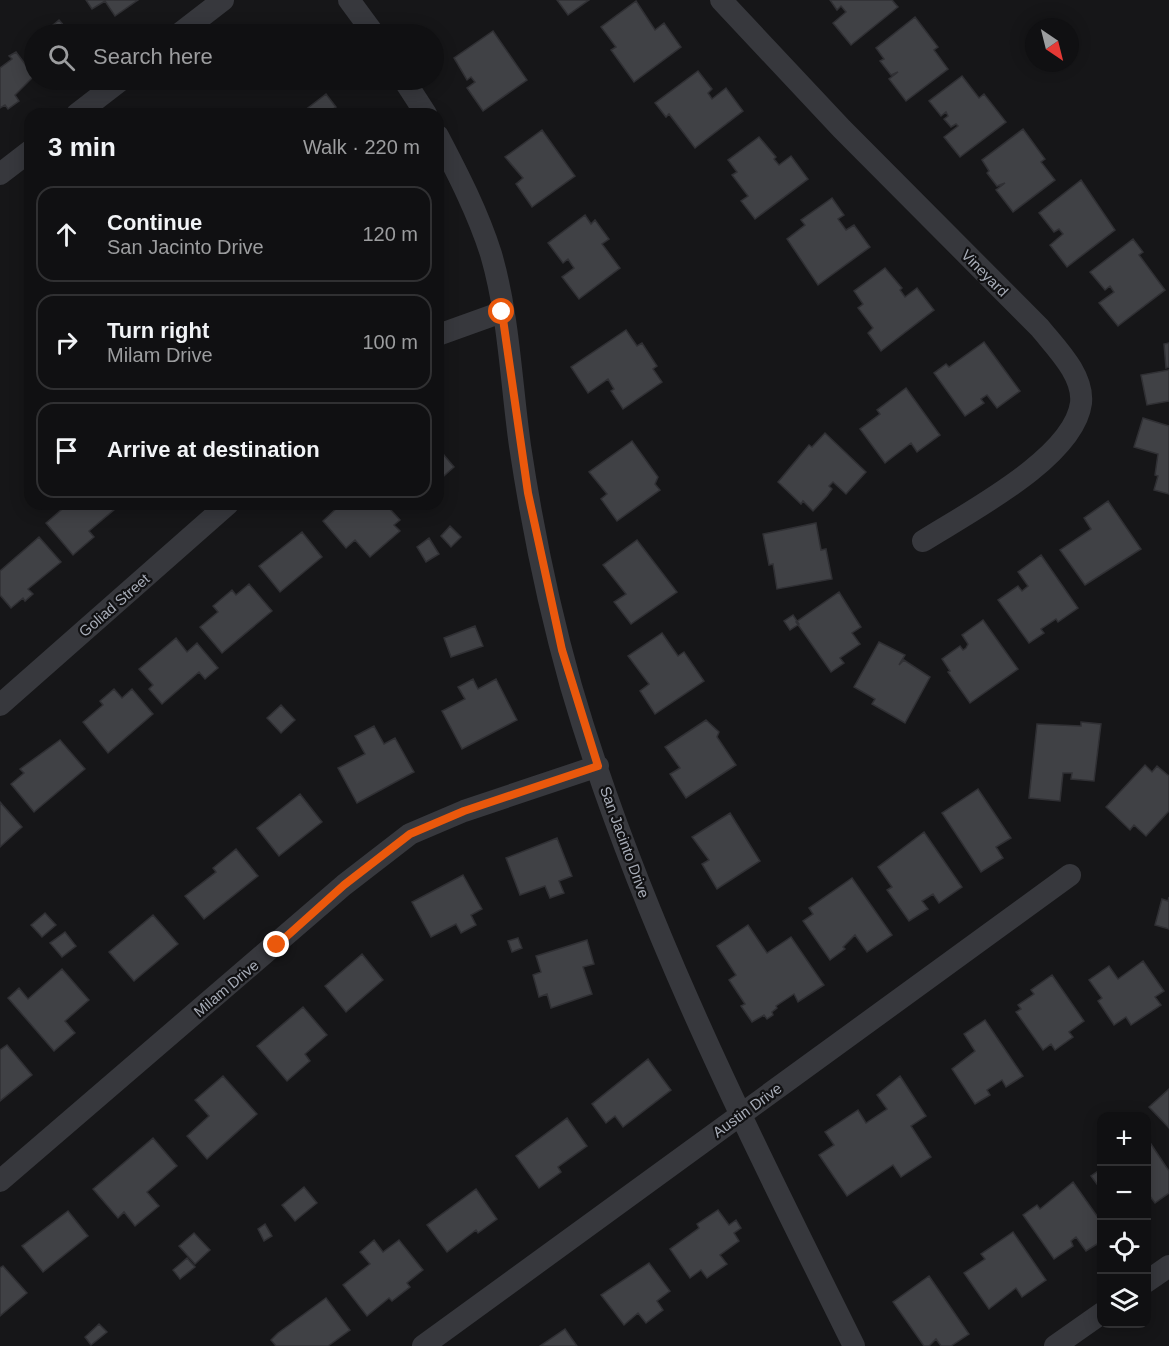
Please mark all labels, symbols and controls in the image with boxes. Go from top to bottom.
north arrow [1025,18,1079,72]
search box [24,24,444,90]
icon: search [45,41,78,74]
text: Search here [93,44,213,69]
text: 3 min [48,132,116,162]
text: Walk · 220 m [303,136,420,158]
text: Continue [107,210,202,235]
icon: ahead [50,218,83,251]
text: 120 m [362,223,418,245]
text: San Jacinto Drive [107,236,264,258]
street label: Vineyard [958,246,1012,300]
route start [488,298,514,324]
text: Turn right [107,318,209,343]
icon: right [50,326,83,359]
text: 100 m [362,331,418,353]
text: Milam Drive [107,344,213,366]
icon: arrive [50,434,83,467]
text: Arrive at destination [107,437,320,462]
street label: Goliad Street [75,569,153,640]
street label: San Jacinto Drive [597,784,653,900]
route end [263,931,289,957]
street label: Milam Drive [190,956,262,1020]
street label: Austin Drive [709,1079,785,1141]
map controls [1097,1112,1151,1328]
button: + [1097,1112,1151,1166]
button: − [1097,1166,1151,1220]
button: locate [1097,1220,1151,1274]
button: layers [1097,1274,1151,1328]

